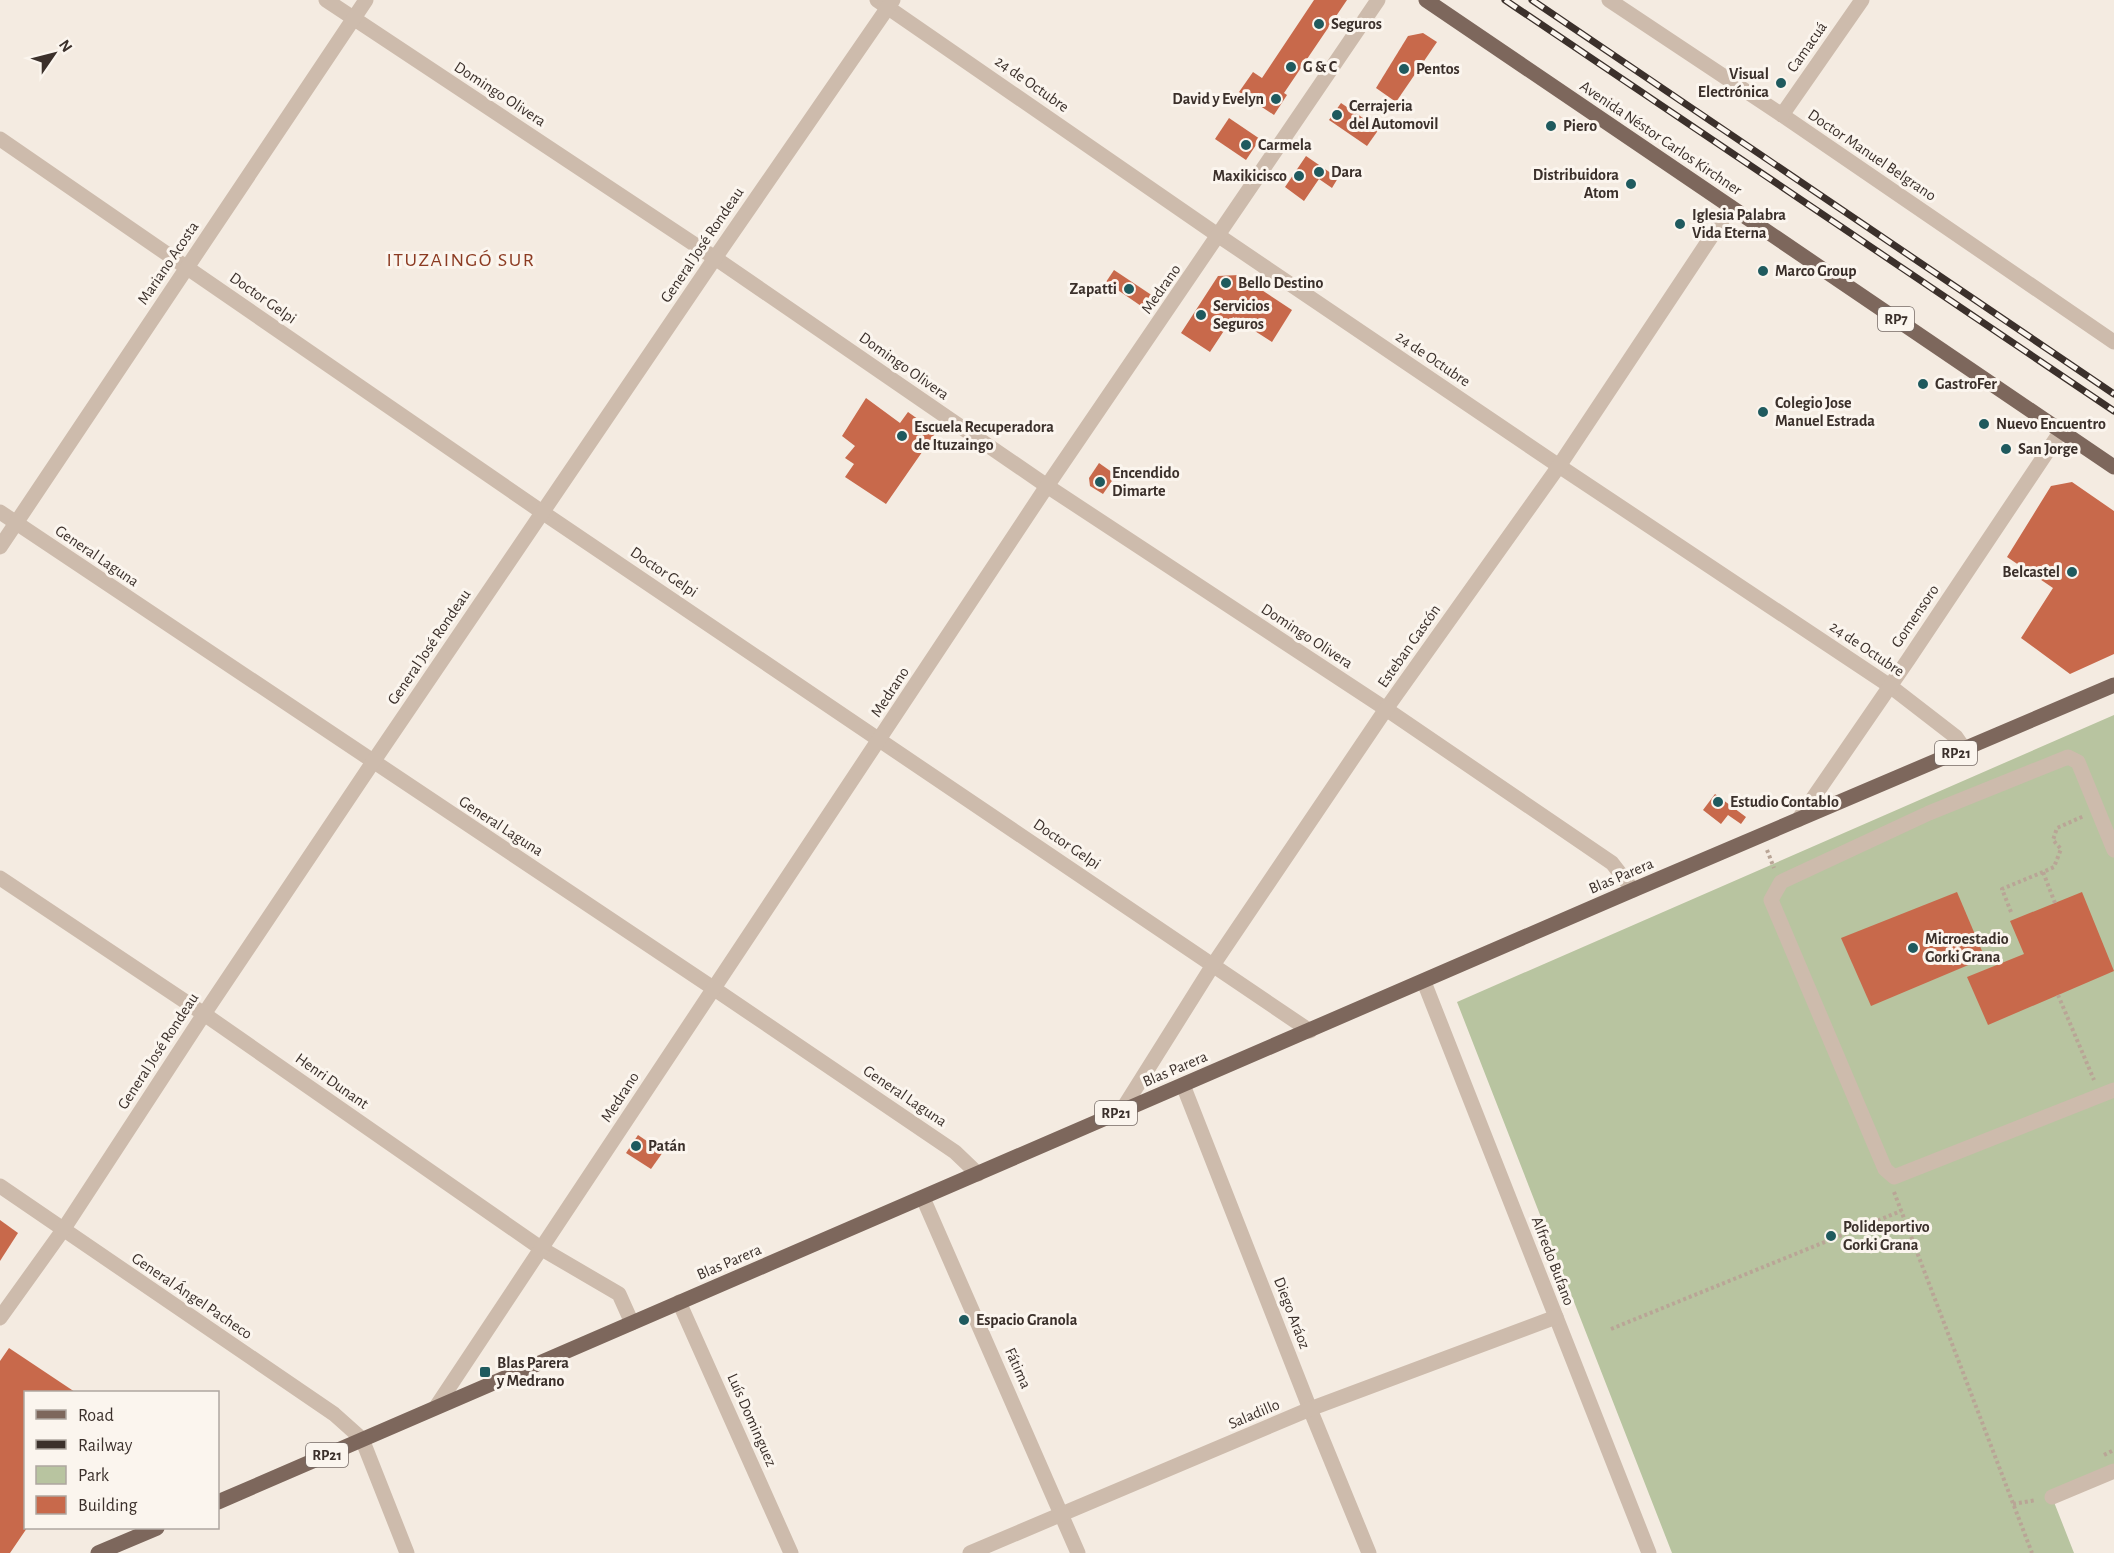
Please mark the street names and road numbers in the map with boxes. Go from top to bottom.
street label: Camacuá [1784,19,1830,75]
street label: 24 de Octubre [992,53,1072,115]
street label: Domingo Olivera [451,59,549,129]
street label: Avenida Néstor Carlos Kirchner [1577,78,1746,199]
street label: Doctor Manuel Belgrano [1805,106,1939,204]
street label: General José Rondeau [658,184,746,306]
street label: Mariano Acosta [134,219,202,307]
street label: Medrano [1138,261,1184,317]
street label: Doctor Gelpi [227,269,299,327]
road number: RP7 [1878,307,1914,331]
street label: 24 de Octubre [1393,328,1473,390]
street label: Domingo Olivera [856,329,952,403]
street label: General Laguna [52,522,142,590]
street label: Doctor Gelpi [627,544,701,600]
street label: Gomensoro [1888,582,1942,650]
street label: General José Rondeau [385,586,473,708]
street label: Domingo Olivera [1258,601,1356,671]
street label: Esteban Gascón [1375,602,1443,690]
street label: 24 de Octubre [1827,618,1907,680]
street label: Medrano [868,664,912,720]
road number: RP21 [1935,741,1977,765]
street label: General Laguna [456,793,546,859]
street label: Doctor Gelpi [1030,816,1104,872]
street label: Blas Parera [1586,855,1656,897]
street label: General José Rondeau [114,990,202,1112]
street label: Blas Parera [1140,1048,1210,1090]
street label: Henri Dunant [293,1050,371,1112]
street label: General Laguna [860,1062,950,1130]
street label: Medrano [598,1069,642,1125]
road number: RP21 [1095,1101,1137,1125]
street label: Alfredo Bufano [1529,1214,1577,1308]
street label: Blas Parera [694,1241,764,1283]
street label: General Ángel Pacheco [129,1248,256,1342]
street label: Diego Aráoz [1271,1275,1313,1351]
street label: Fátima [1002,1345,1034,1391]
street label: Luís Dominguez [724,1371,780,1469]
street label: Saladillo [1226,1396,1282,1432]
road number: RP21 [306,1443,348,1467]

